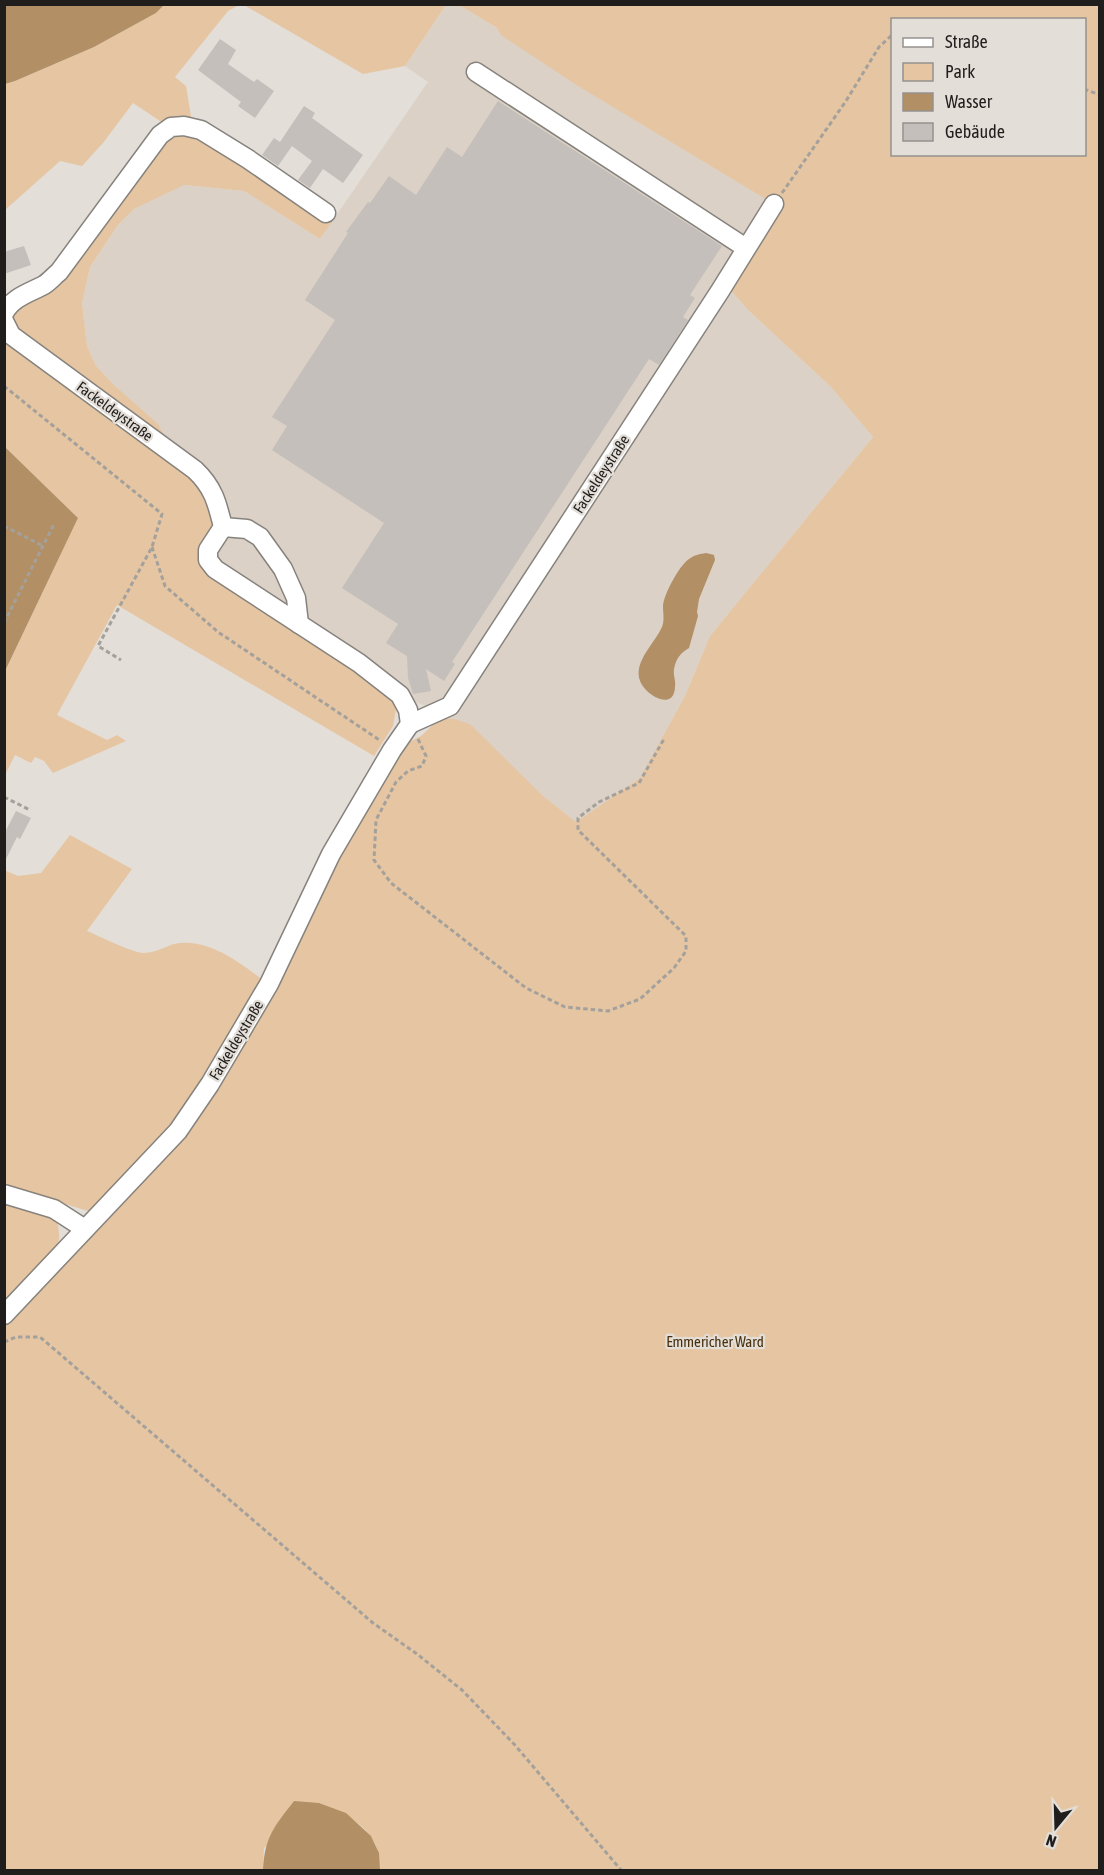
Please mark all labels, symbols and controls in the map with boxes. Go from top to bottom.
legend [891,18,1086,156]
text: Straße [945,31,988,52]
text: Park [945,61,975,82]
text: Wasser [945,91,993,112]
text: Gebäude [945,121,1005,142]
street label: Fackeldeystraße [74,378,156,444]
street label: Fackeldeystraße [569,432,633,516]
street label: Fackeldeystraße [206,997,266,1083]
park label: Emmericher Ward [666,1333,764,1350]
north arrow [1026,1797,1086,1857]
text: N [1044,1831,1059,1851]

